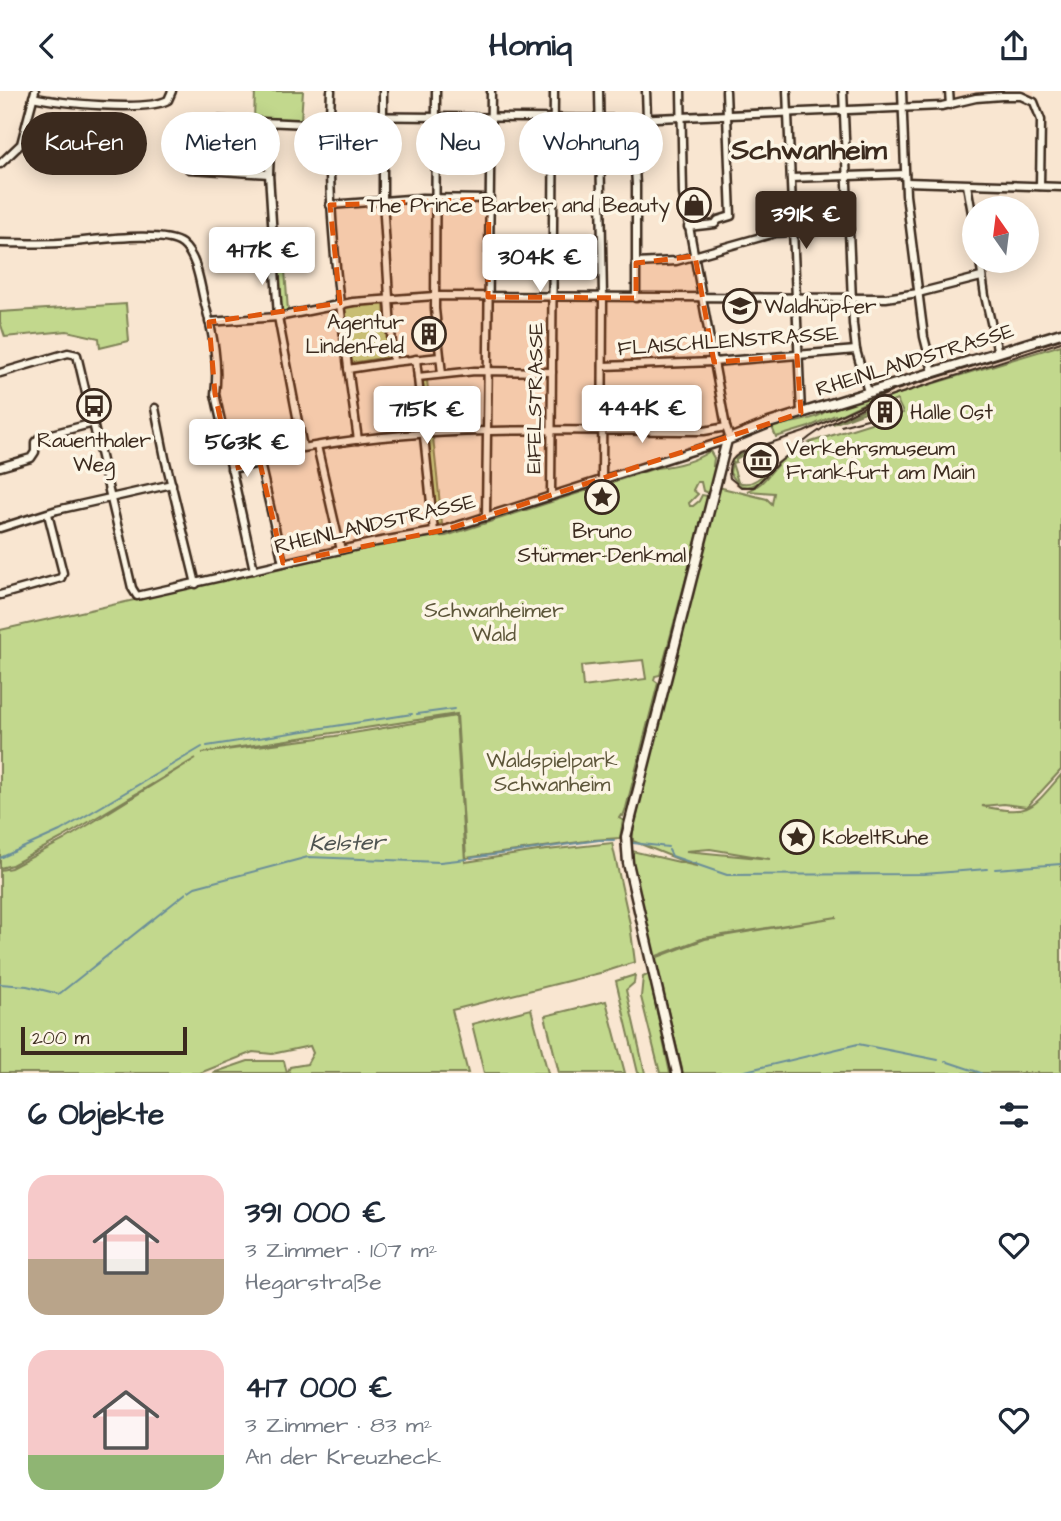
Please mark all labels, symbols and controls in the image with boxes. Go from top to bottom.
text: Homiq [489,23,572,68]
icon: back [28,27,66,65]
icon: share [995,27,1033,65]
chip: Kaufen [21,112,147,175]
chip: Mieten [161,112,280,175]
chip: Filter [294,112,402,175]
chip: Neu [416,112,505,175]
chip: Wohnung [519,112,663,175]
district label: Schwanheim [730,131,888,170]
shop icon: The Prince Barber and Beauty [675,186,713,224]
place label: The Prince Barber and Beauty [367,191,670,222]
pin: 391K € [749,191,863,251]
north arrow [962,196,1040,273]
map controls [962,196,1039,273]
text: 391K € [771,198,841,230]
pin: 417K € [205,227,319,287]
text: 417K € [225,234,299,266]
pin: 304K € [483,235,597,294]
text: 304K € [498,241,582,273]
school or university icon: Waldhüpfer [721,287,759,325]
place label: Waldhüpfer [764,292,877,322]
place label: Agentur Lindenfeld [305,308,404,361]
building icon: Agentur Lindenfeld [410,315,448,353]
street label: RHEINLANDSTRASSE [812,316,1018,404]
street label: FLAISCHLENSTRASSE [617,319,840,363]
street label: EIFELSTRASSE [519,321,551,474]
pin: 444K € [585,385,699,445]
bus stop icon: Rauenthaler Weg [75,387,113,425]
pin: 715K € [370,387,484,446]
text: 444K € [598,392,686,424]
text: 715K € [390,393,464,425]
building icon: Halle Ost [866,393,904,431]
place label: Halle Ost [910,398,993,427]
pin: 563K € [190,419,304,479]
place label: Rauenthaler Weg [37,426,151,481]
text: 563K € [205,426,289,458]
place label: Verkehrsmuseum Frankfurt am Main [786,434,975,487]
museum icon: Verkehrsmuseum Frankfurt am Main [742,441,780,479]
place icon: Bruno Stürmer-Denkmal [583,478,621,516]
street label: RHEINLANDSTRASSE [272,487,479,561]
place label: Bruno Stürmer-Denkmal [518,517,686,570]
park label: Schwanheimer Wald [424,596,564,649]
park label: Waldspielpark Schwanheim [486,746,618,799]
place icon: KobeltRuhe [778,818,816,856]
place label: KobeltRuhe [822,823,929,852]
water label: Kelster [309,826,388,860]
scale bar [21,1024,187,1056]
text: 200 m [32,1025,89,1052]
text: 6 Objekte [28,1094,164,1136]
icon: filters [995,1096,1033,1134]
text: 391 000 € [245,1192,386,1234]
icon: home [84,1203,168,1287]
icon: heart [995,1226,1033,1264]
text: 3 Zimmer · 107 m² [245,1234,437,1266]
text: Hegarstraße [245,1266,382,1298]
text: 417 000 € [245,1367,392,1409]
icon: home [84,1378,168,1462]
icon: heart [995,1401,1033,1439]
text: 3 Zimmer · 83 m² [245,1409,432,1441]
text: An der Kreuzheck [245,1441,441,1473]

